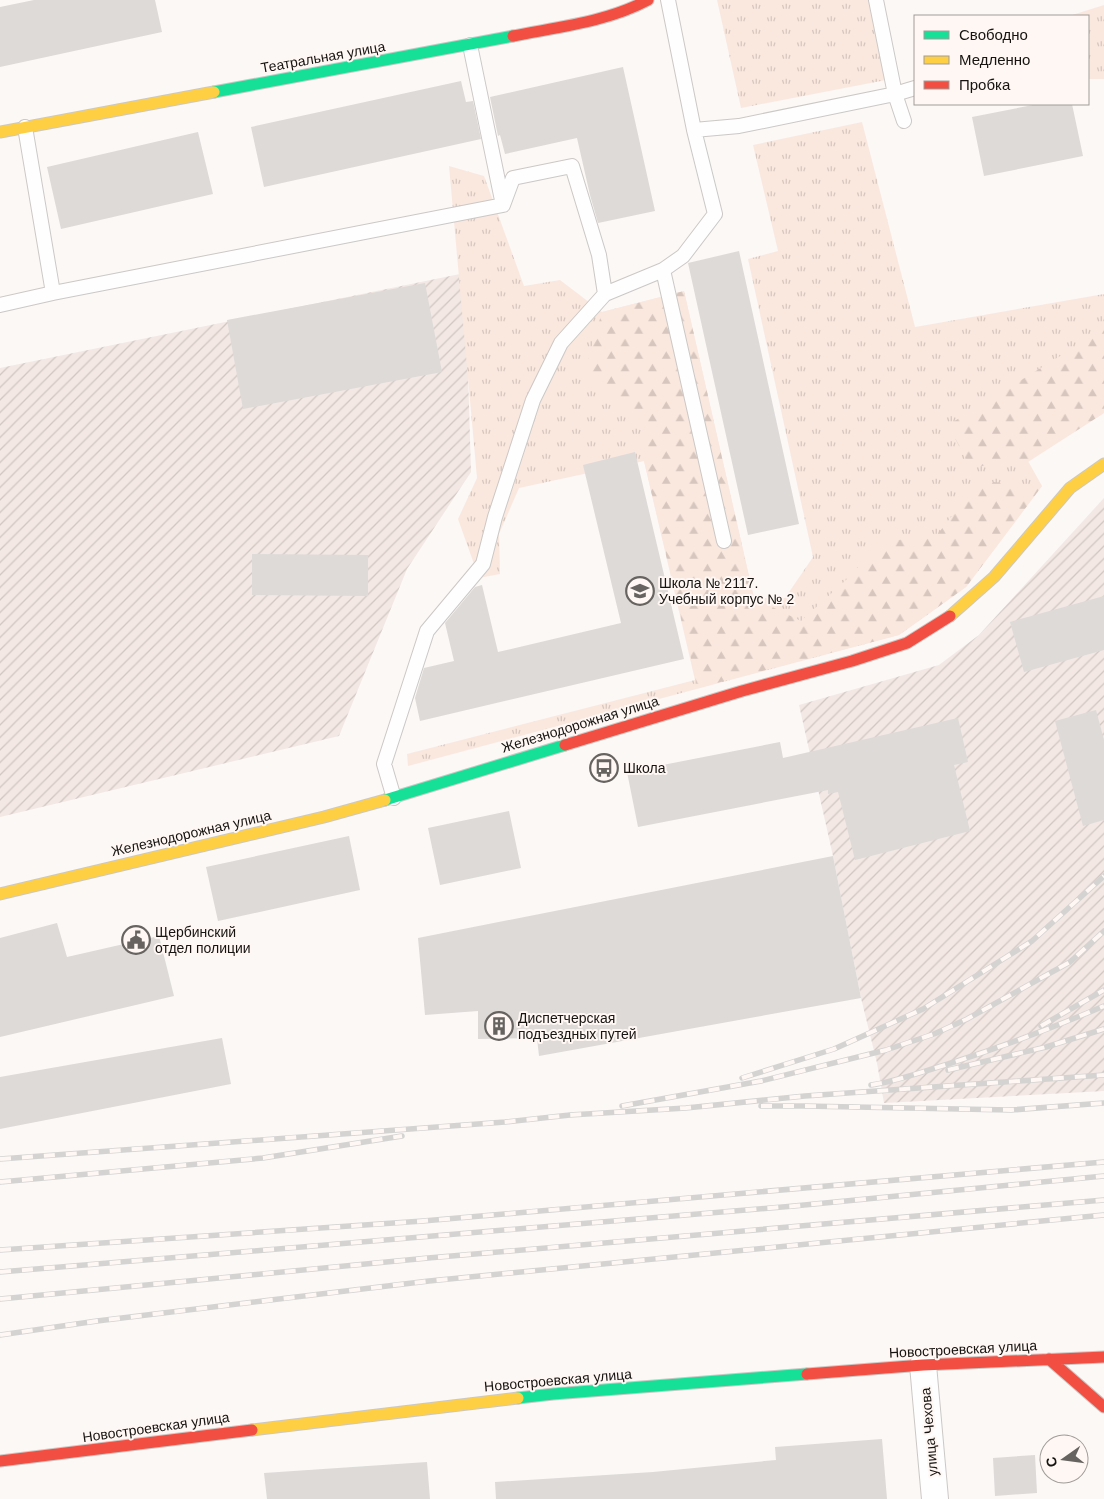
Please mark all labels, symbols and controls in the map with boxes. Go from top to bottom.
legend [914,15,1089,105]
text: Свободно [959,26,1028,43]
street label: Театральная улица [260,38,387,76]
text: Медленно [959,51,1030,68]
text: Пробка [959,76,1011,93]
place label: Школа № 2117. Учебный корпус № 2 [659,575,794,607]
school or university icon: Школа № 2117. Учебный корпус № 2 [625,576,655,606]
street label: Железнодорожная улица [499,692,661,756]
bus stop icon: Школа [589,753,619,783]
place label: Школа [623,760,666,776]
street label: Железнодорожная улица [110,807,273,859]
place label: Щербинский отдел полиции [155,924,251,956]
public building icon: Щербинский отдел полиции [121,925,151,955]
place label: Диспетчерская подъездных путей [518,1010,637,1042]
building icon: Диспетчерская подъездных путей [484,1011,514,1041]
street label: Новостроевская улица [889,1337,1038,1361]
street label: Новостроевская улица [483,1366,633,1394]
street label: улица Чехова [917,1387,941,1477]
street label: Новостроевская улица [82,1409,231,1445]
north arrow [1039,1434,1089,1484]
text: С [1042,1455,1060,1469]

